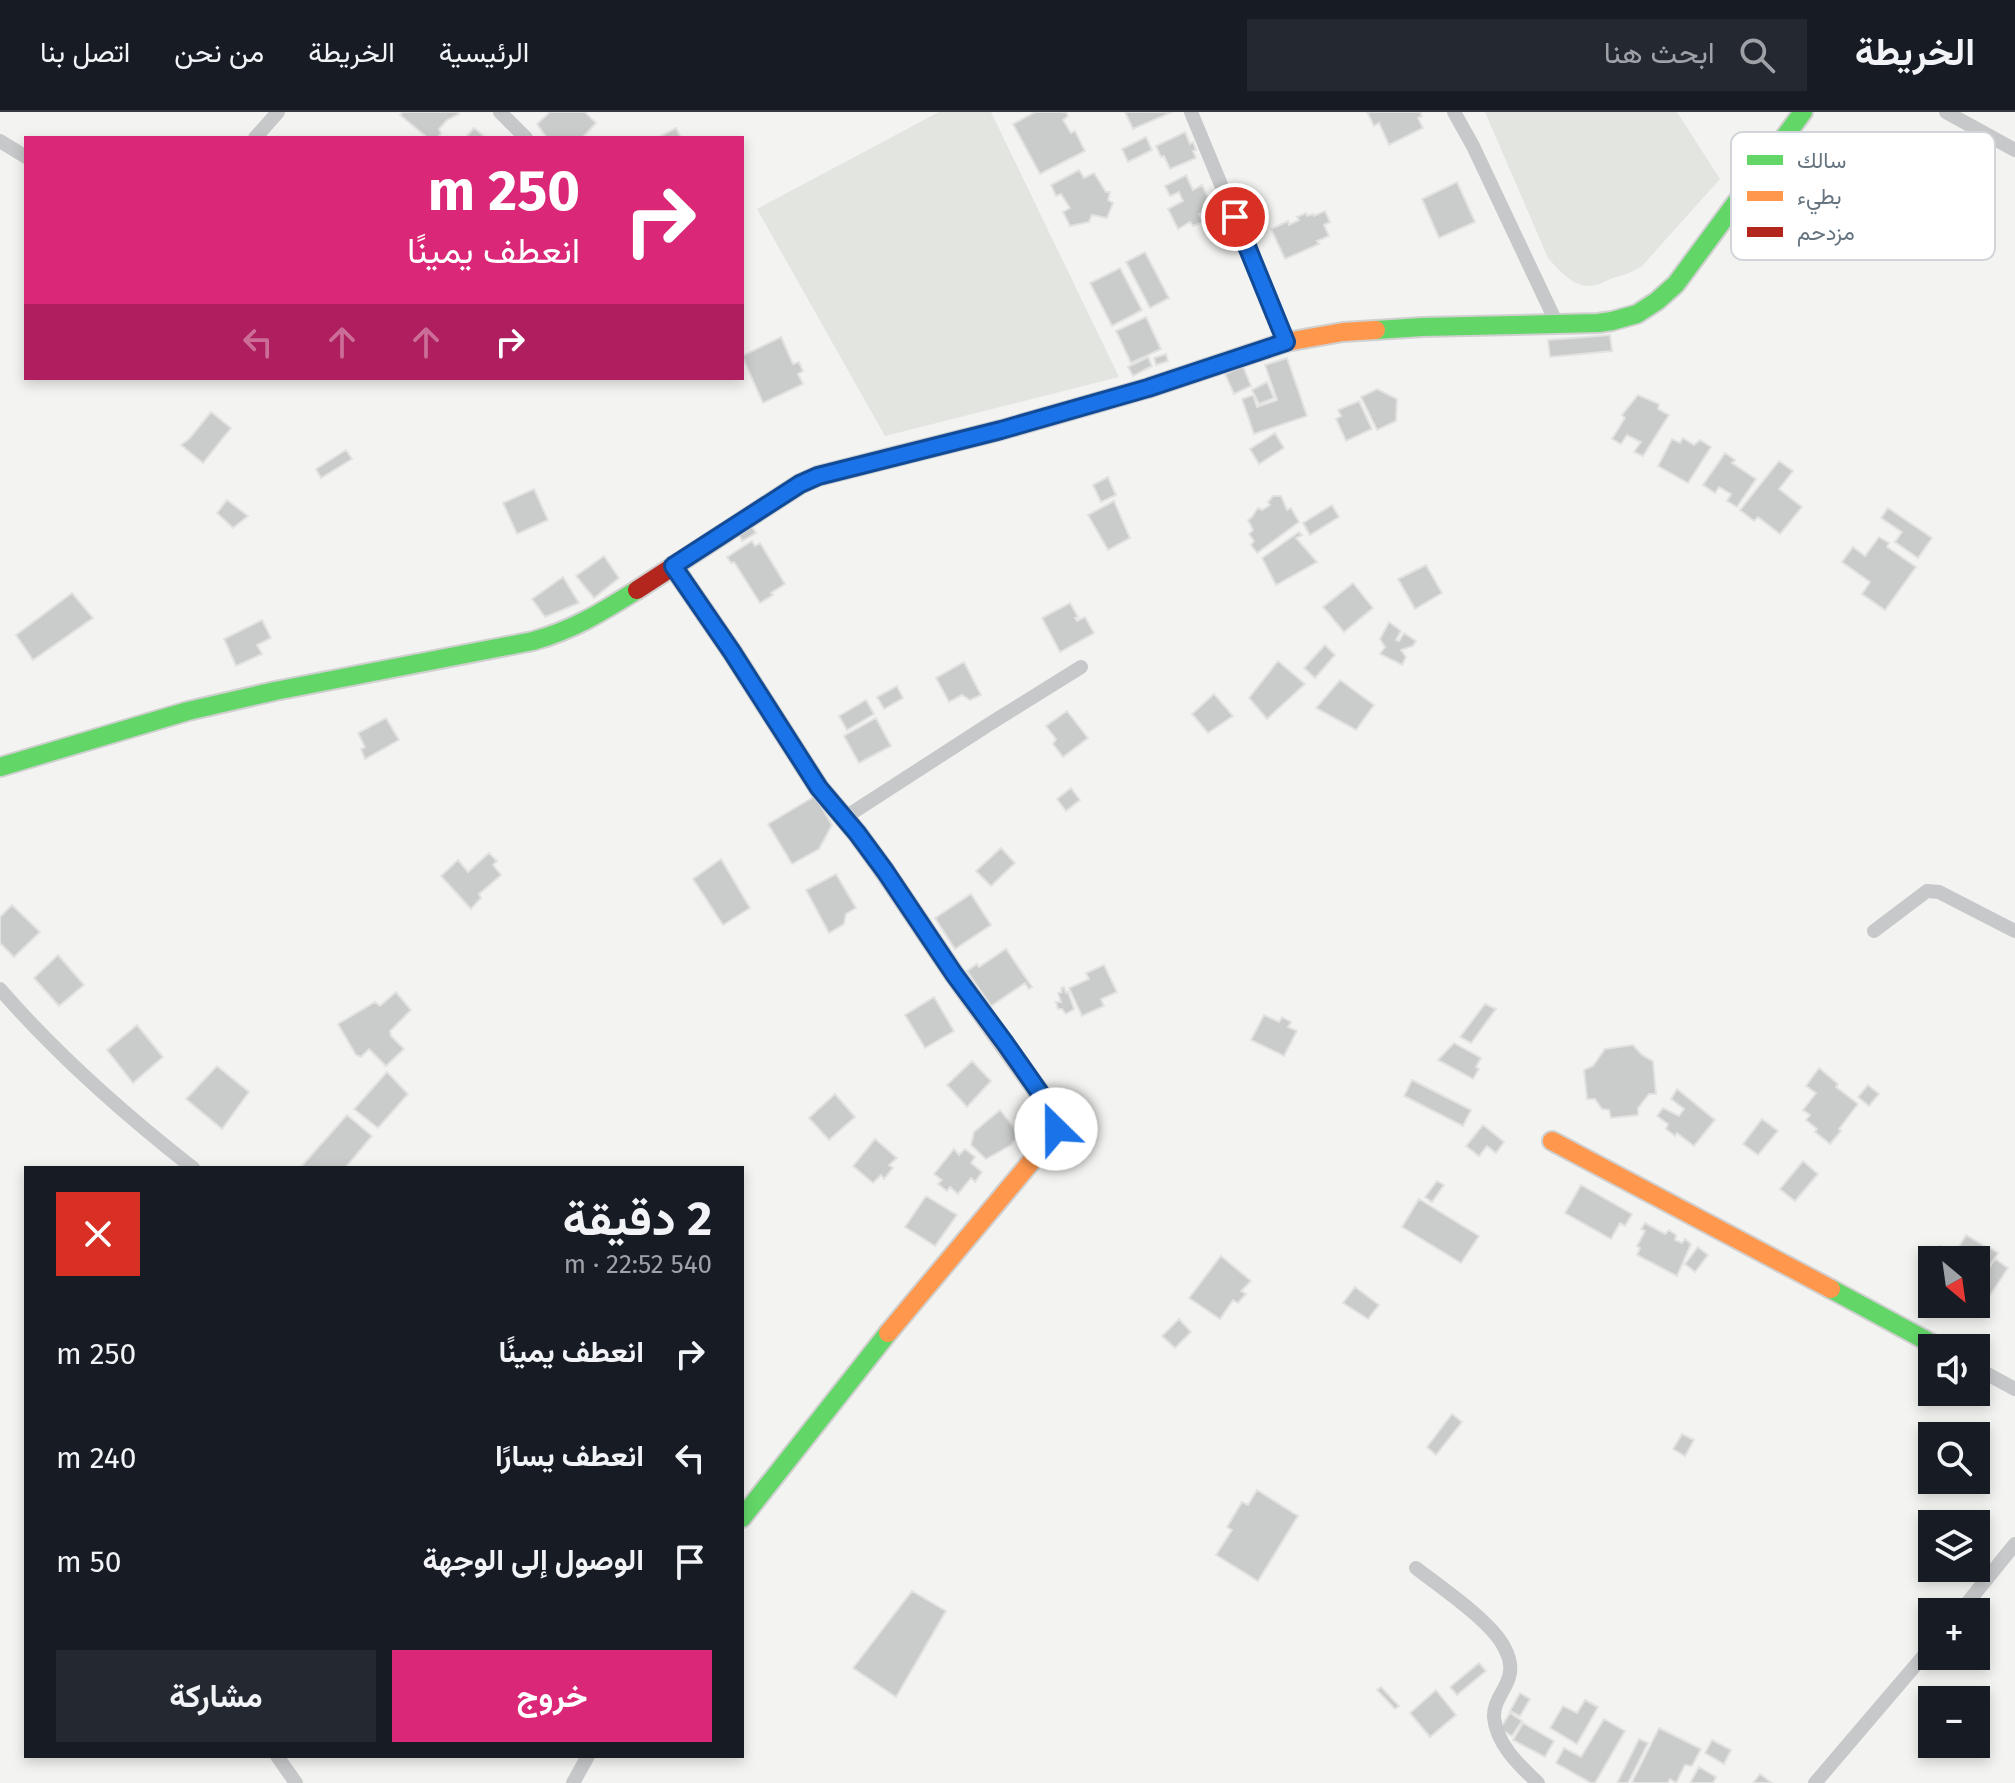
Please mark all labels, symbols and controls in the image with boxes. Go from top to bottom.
search box [1247,19,1807,91]
text: الخريطة [1855,29,1975,75]
icon: search [1735,33,1779,77]
text: ابحث هنا [1604,35,1715,71]
text: اتصل بنا [40,36,130,69]
text: من نحن [174,36,264,69]
text: الخريطة [308,36,395,69]
text: الرئيسية [439,36,529,69]
legend [1731,132,1995,260]
text: سالك [1797,147,1846,174]
text: 250 m [428,158,580,225]
icon: right [608,168,712,272]
pin [1201,183,1269,251]
text: بطيء [1797,183,1842,215]
icon: arrive [1213,195,1257,239]
text: مزدحم [1797,219,1855,247]
text: انعطف يمينًا [407,229,580,273]
icon: left [236,320,280,364]
icon: ahead [320,320,364,364]
icon: ahead [404,320,448,364]
icon: right [488,320,532,364]
position arrow [1014,1087,1098,1171]
text: 2 دقيقة [563,1190,712,1248]
button: close [56,1192,140,1276]
north arrow [1918,1246,1990,1318]
map controls [1918,1246,1990,1758]
text: 540 m · 22:52 [564,1249,712,1280]
icon: right [668,1332,712,1376]
text: انعطف يمينًا [499,1334,644,1370]
button: sound [1918,1334,1990,1406]
text: 250 m [56,1336,136,1372]
button: search [1918,1422,1990,1494]
icon: left [668,1436,712,1480]
text: انعطف يسارًا [495,1438,644,1474]
text: 240 m [56,1440,136,1476]
button: layers [1918,1510,1990,1582]
icon: arrive [668,1540,712,1584]
text: الوصول إلى الوجهة [422,1542,644,1578]
text: 50 m [56,1544,121,1580]
button: + [1918,1598,1990,1670]
button: مشاركة [56,1650,376,1742]
button: خروج [392,1650,712,1742]
button: − [1918,1686,1990,1758]

